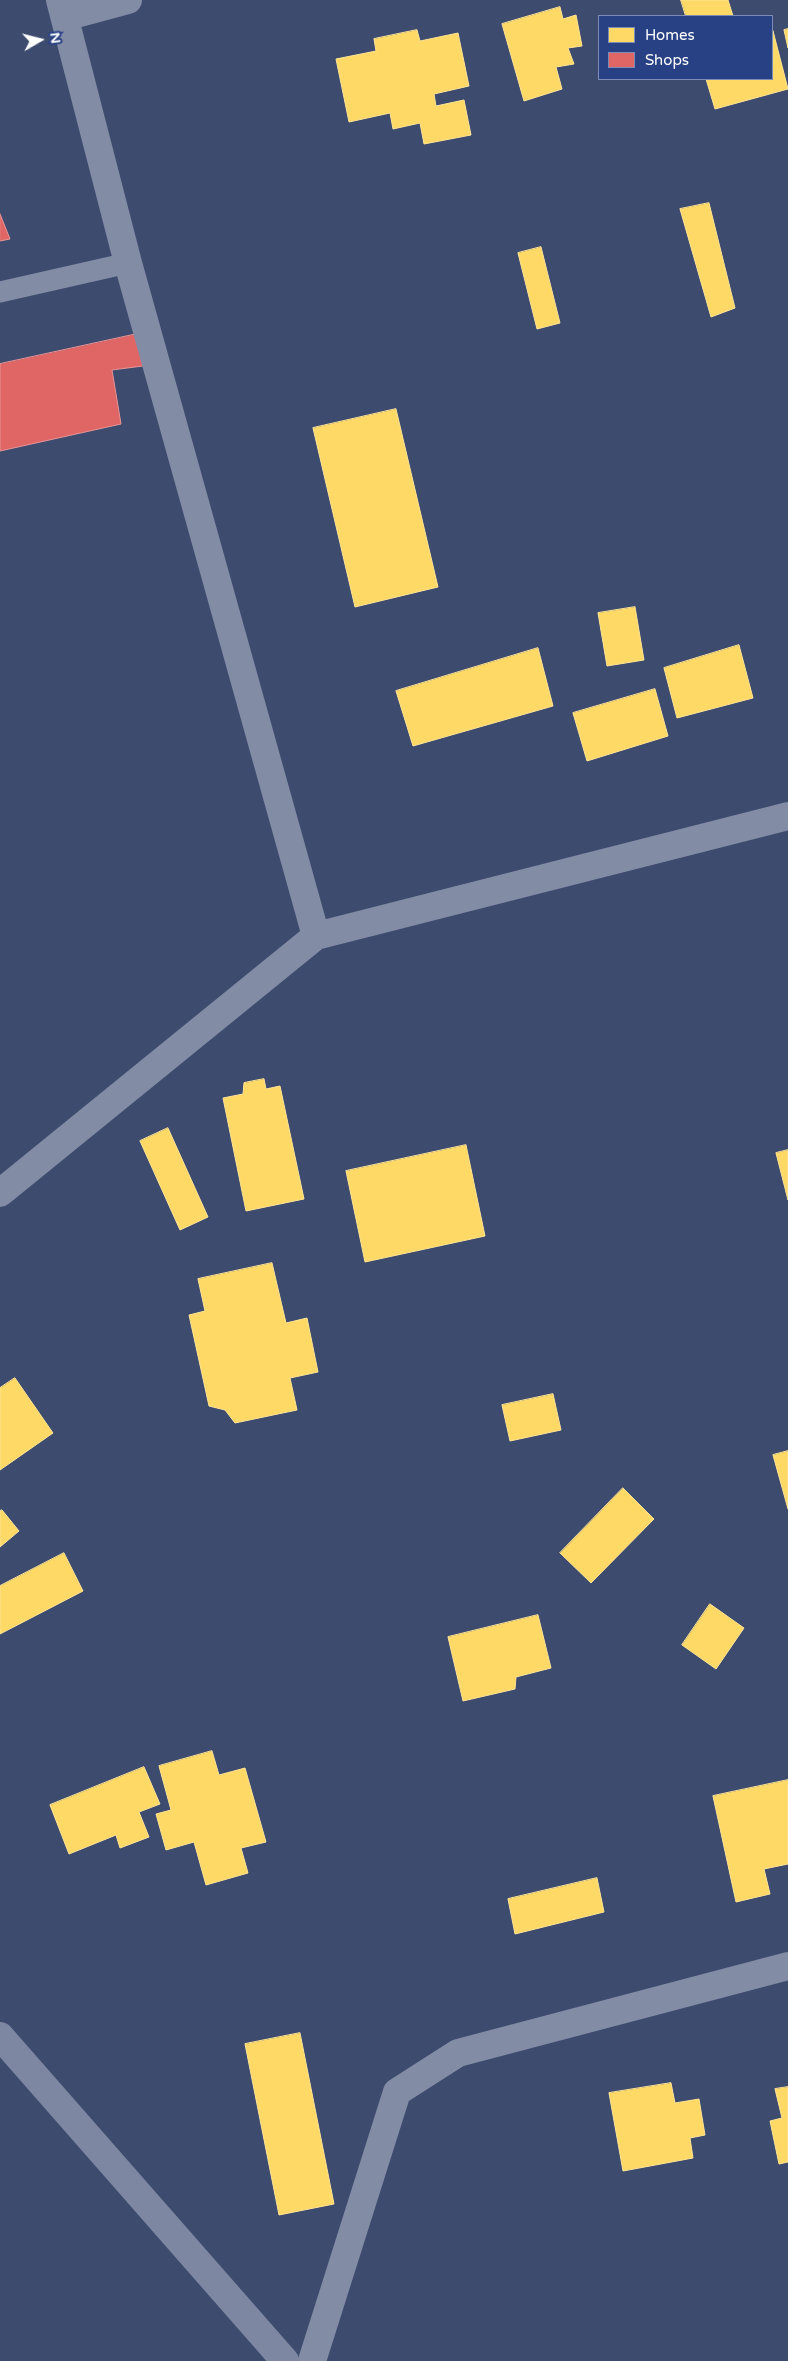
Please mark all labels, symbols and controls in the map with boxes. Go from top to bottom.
north arrow [15,15,65,65]
legend [598,15,773,80]
text: Homes [645,26,695,44]
text: N [46,31,65,45]
text: Shops [645,51,689,69]

